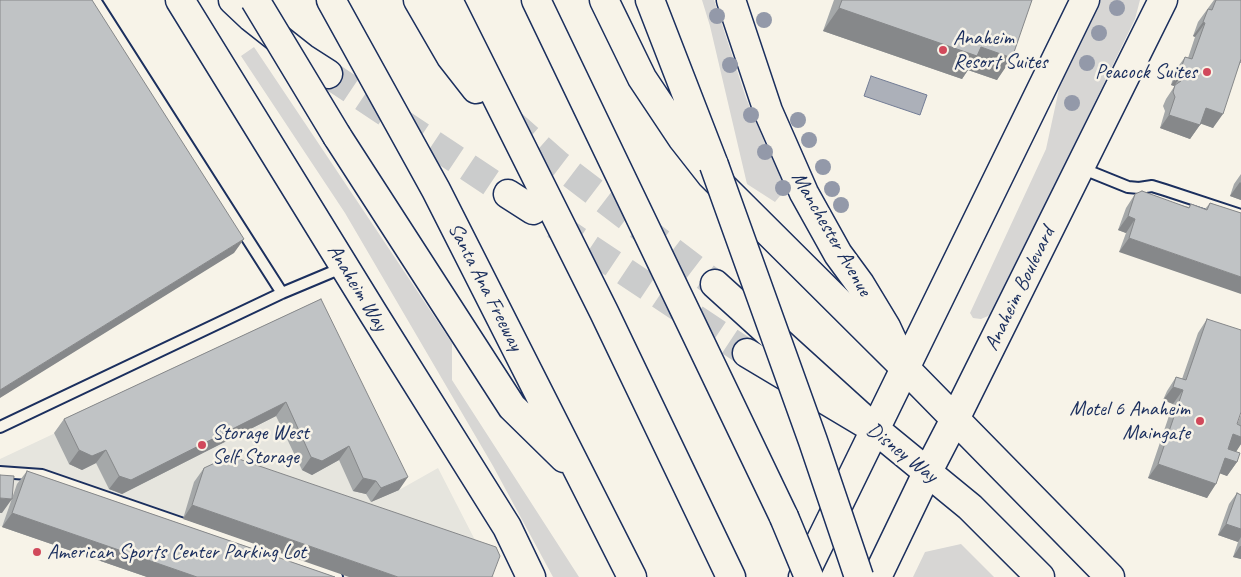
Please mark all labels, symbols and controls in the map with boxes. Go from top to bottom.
place label: Anaheim Resort Suites [953,25,1047,75]
marker: Anaheim Resort Suites [937,44,949,56]
place label: Peacock Suites [1095,59,1197,85]
marker: Peacock Suites [1201,66,1213,78]
street label: Manchester Avenue [785,167,877,301]
street label: Santa Ana Freeway [442,219,528,355]
street label: Anaheim Boulevard [979,223,1061,355]
street label: Anaheim Way [321,240,393,336]
place label: Motel 6 Anaheim Maingate [1070,396,1190,446]
marker: Motel 6 Anaheim Maingate [1194,415,1206,427]
street label: Disney Way [862,417,942,489]
place label: Storage West Self Storage [212,420,309,470]
marker: Storage West Self Storage [196,439,208,451]
place label: American Sports Center Parking Lot [47,539,306,565]
marker: American Sports Center Parking Lot [31,546,43,558]

